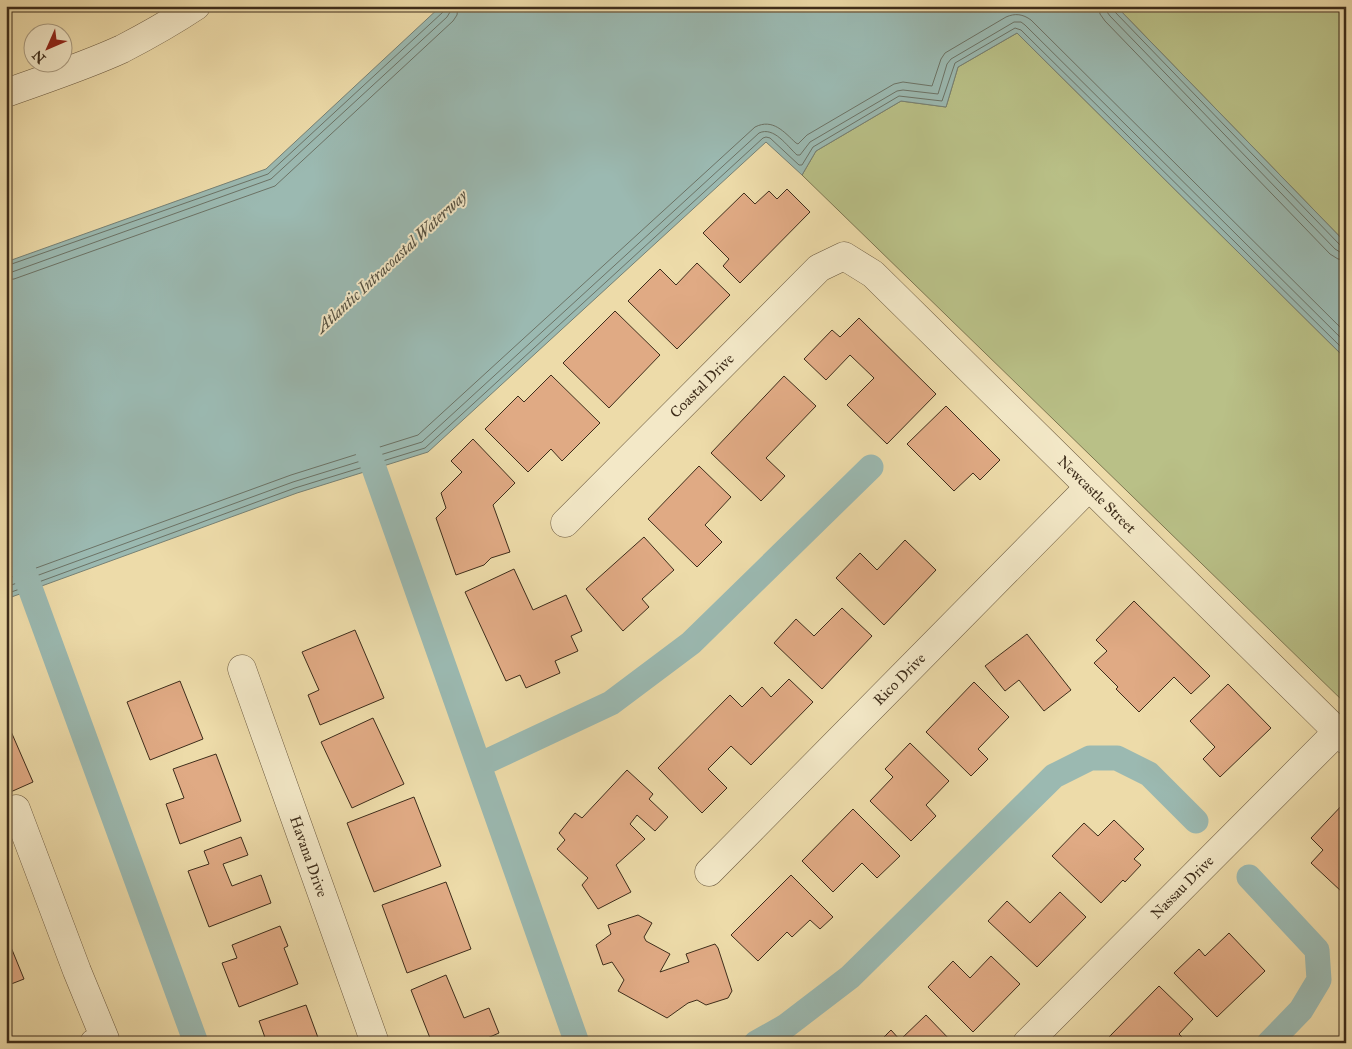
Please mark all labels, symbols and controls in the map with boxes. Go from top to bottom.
north arrow [22,22,72,72]
text: N [29,47,49,67]
water label: Atlantic Intracoastal Waterway [310,185,472,338]
street label: Coastal Drive [666,350,738,421]
street label: Newcastle Street [1054,452,1140,537]
street label: Rico Drive [870,649,929,709]
street label: Havana Drive [286,813,331,900]
street label: Nassau Drive [1147,852,1218,923]

